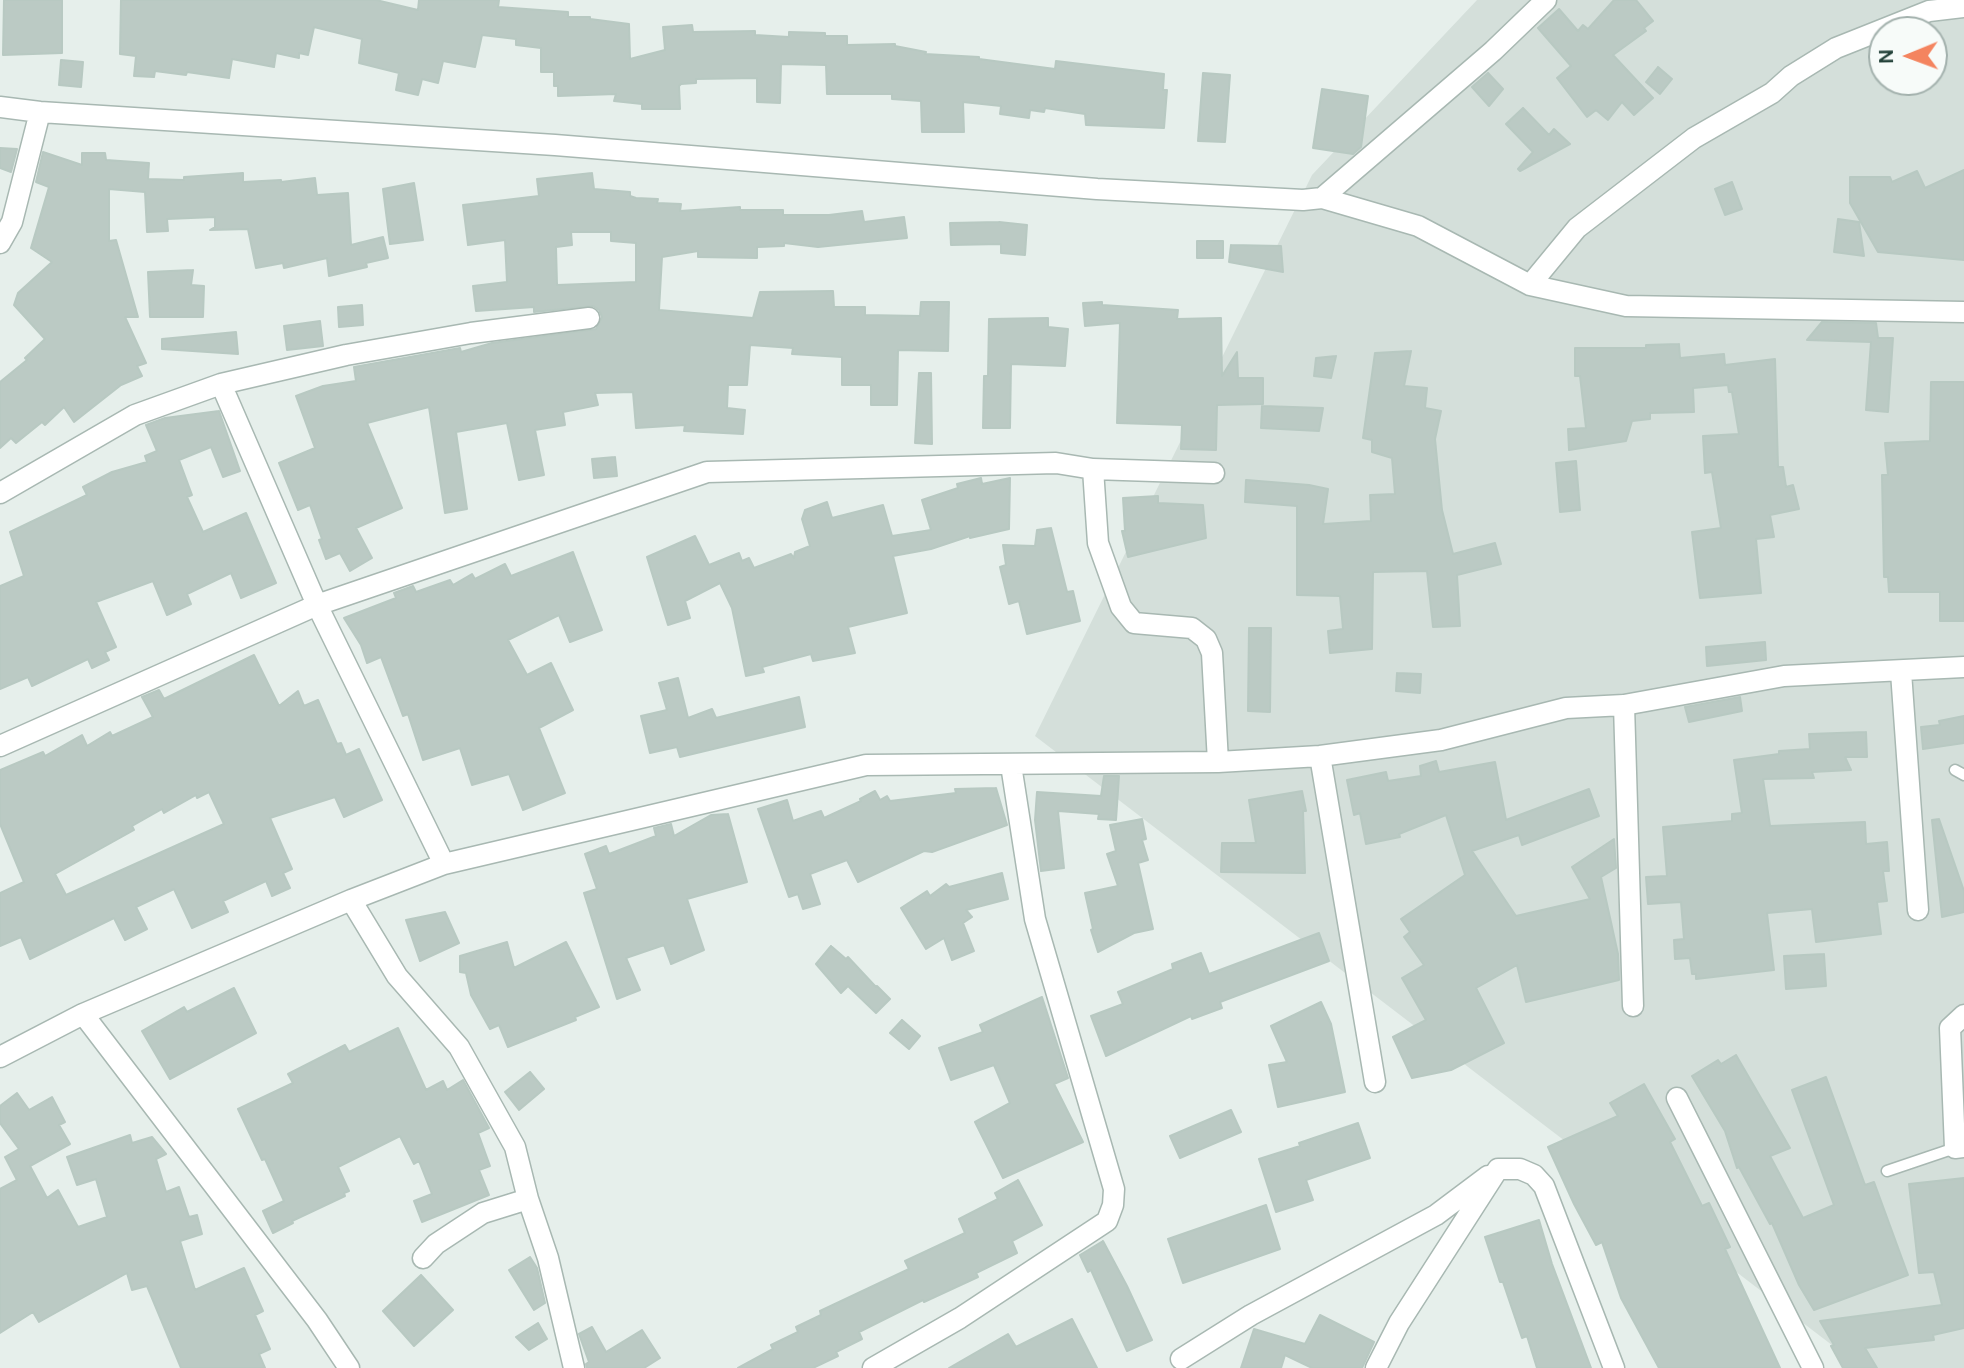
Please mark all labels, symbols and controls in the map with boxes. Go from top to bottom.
north arrow [1868,16,1948,96]
text: N [1873,48,1899,65]

